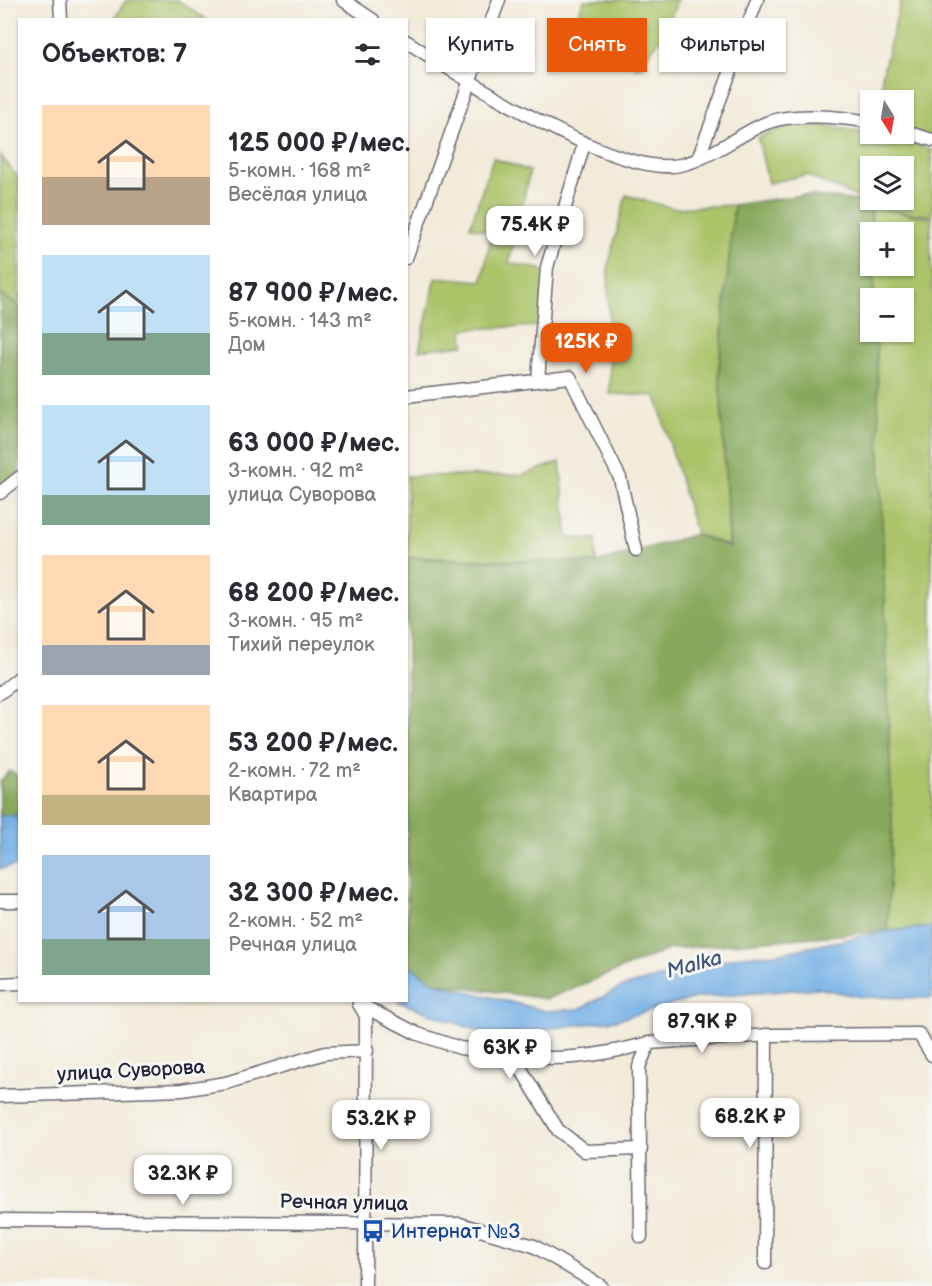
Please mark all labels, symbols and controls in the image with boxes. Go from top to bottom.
chip: Купить [426,18,535,72]
chip: Снять [547,18,647,72]
chip: Фильтры [659,18,786,72]
icon: filters [351,38,384,71]
text: Объектов: 7 [42,39,187,70]
north arrow [860,90,914,144]
map controls [860,90,914,342]
text: 125 000 ₽/мес. [228,128,410,159]
icon: home [90,129,162,201]
button: layers [860,156,914,210]
text: 5-комн. · 168 m² [228,159,371,183]
text: Весёлая улица [228,183,368,207]
pin: 75.4K ₽ [480,206,590,257]
text: 75.4K ₽ [500,213,570,237]
button: + [860,222,914,276]
text: 87 900 ₽/мес. [228,278,398,309]
icon: home [90,279,162,351]
button: − [860,288,914,342]
text: 5-комн. · 143 m² [228,309,372,333]
pin: 125K ₽ [537,323,635,374]
text: 125K ₽ [555,330,617,354]
text: Дом [228,333,266,357]
text: 63 000 ₽/мес. [228,428,400,459]
icon: home [90,429,162,501]
text: 3-комн. · 92 m² [228,459,364,483]
text: улица Суворова [228,483,376,507]
text: 68 200 ₽/мес. [228,578,399,609]
icon: home [90,579,162,651]
text: 3-комн. · 95 m² [228,609,363,633]
text: Тихий переулок [228,633,375,657]
text: 53 200 ₽/мес. [228,728,398,759]
icon: home [90,729,162,801]
text: 2-комн. · 72 m² [228,759,361,783]
text: Квартира [228,783,318,807]
text: 32 300 ₽/мес. [228,878,399,909]
icon: home [90,879,162,951]
text: 2-комн. · 52 m² [228,909,363,933]
text: Речная улица [228,933,357,957]
water label: Malka [664,945,725,984]
pin: 87.9K ₽ [647,1003,757,1054]
text: 87.9K ₽ [667,1010,737,1034]
pin: 63K ₽ [468,1029,552,1080]
text: 63K ₽ [483,1036,537,1060]
street label: улица Суворова [56,1055,206,1087]
pin: 68.2K ₽ [695,1098,805,1149]
pin: 53.2K ₽ [326,1100,436,1151]
text: 68.2K ₽ [714,1105,786,1129]
text: 53.2K ₽ [346,1107,416,1131]
pin: 32.3K ₽ [128,1155,238,1206]
text: 32.3K ₽ [148,1162,218,1186]
street label: Речная улица [279,1190,409,1216]
bus stop icon: Интернат №3 [360,1218,386,1244]
place label: Интернат №3 [391,1220,520,1244]

